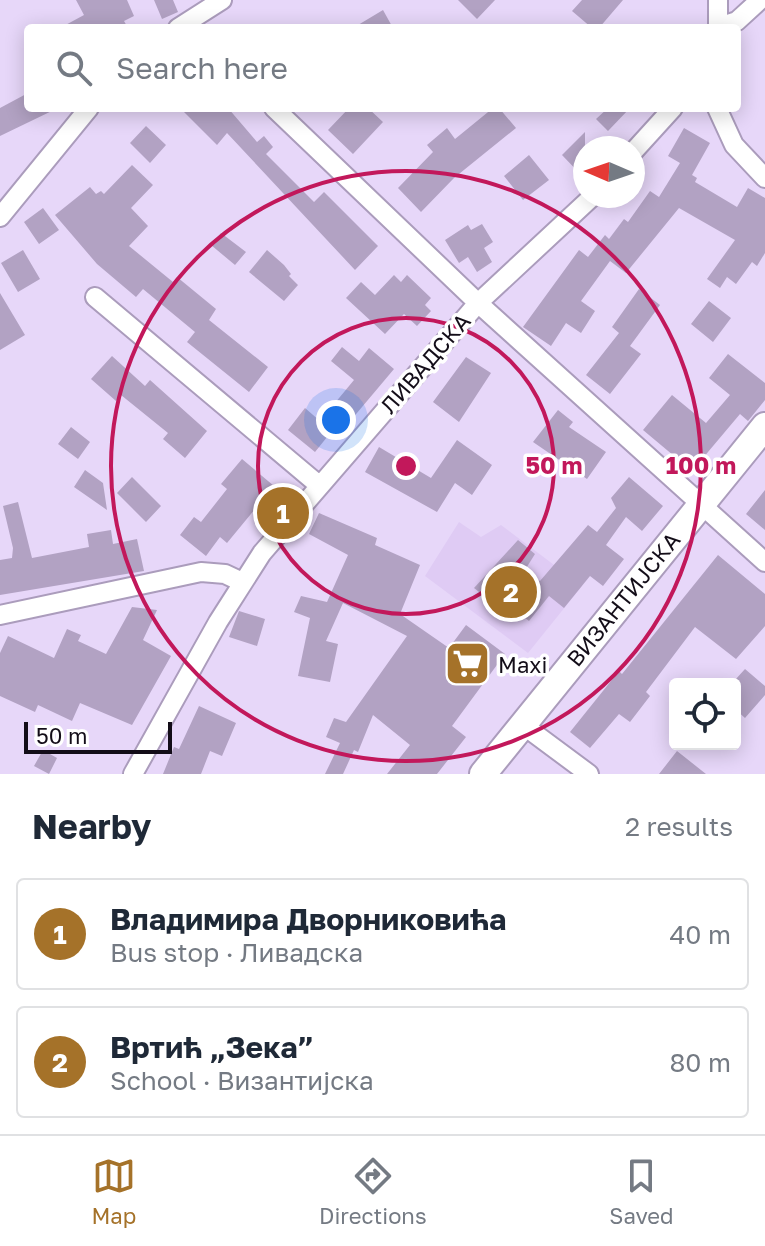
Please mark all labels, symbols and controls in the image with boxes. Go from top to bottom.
search box [24,24,741,112]
icon: search [52,46,96,90]
text: Search here [116,50,288,86]
north arrow [573,136,645,208]
street label: ЛИВАДСКА [374,307,476,418]
your location [316,400,356,440]
text: 50 m [525,450,583,479]
text: 100 m [666,450,736,479]
centre of rings [392,452,420,480]
pin: 1 [257,483,309,543]
street label: ВИЗАНТИЈСКА [561,526,685,671]
pin: 2 [485,562,537,622]
supermarket icon: Maxi [443,640,491,688]
place label: Maxi [498,651,547,678]
map controls [669,678,741,750]
button: locate [669,678,741,750]
scale bar [24,718,172,754]
text: 50 m [36,722,87,749]
text: Nearby [32,806,152,846]
text: 2 results [625,811,733,842]
text: Владимира Дворниковића [110,901,506,937]
text: 1 [53,919,67,950]
text: 40 m [670,919,731,950]
text: Bus stop · Ливадска [110,937,363,968]
text: Вртић „Зека” [110,1029,314,1065]
text: 2 [52,1047,68,1078]
text: 80 m [670,1047,731,1078]
text: School · Византијска [110,1065,374,1096]
tab: Map [91,1154,136,1229]
tab: Directions [319,1154,427,1229]
tab: Saved [609,1154,674,1229]

